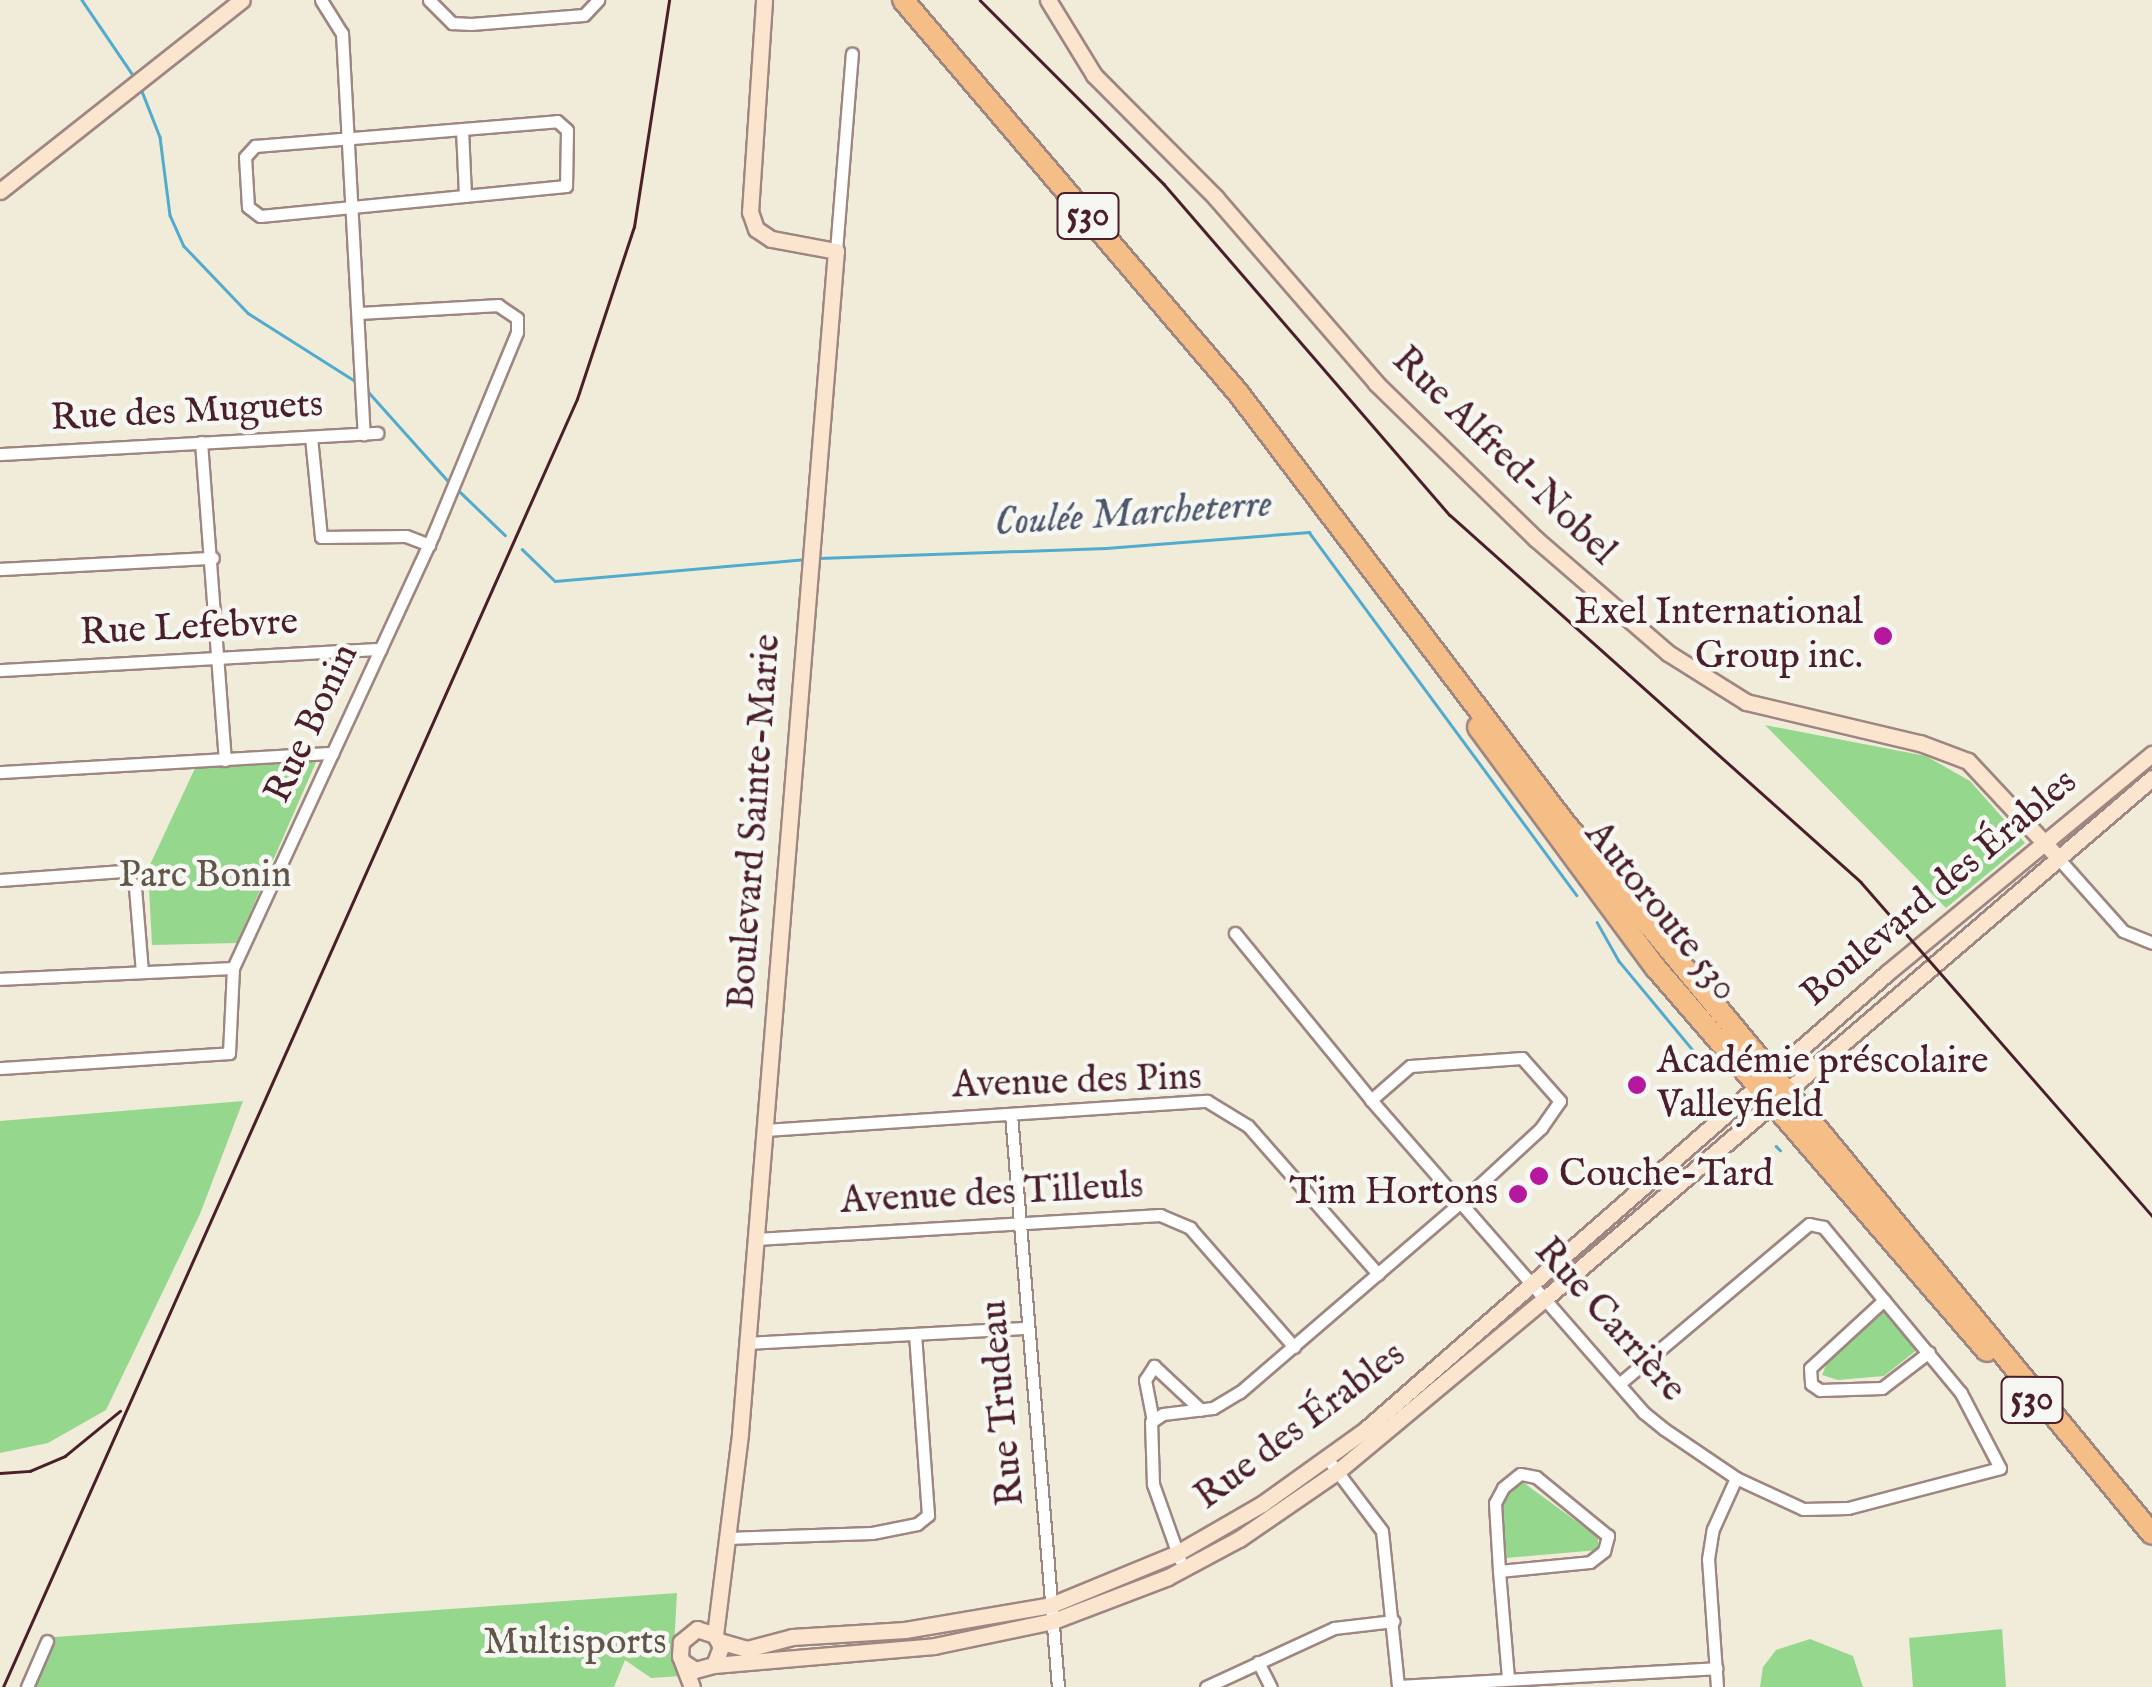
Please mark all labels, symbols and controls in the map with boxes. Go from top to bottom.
road number: 530 [1056,186,1120,246]
street label: Rue Alfred-Nobel [1381,339,1625,575]
street label: Rue des Muguets [50,383,324,443]
water label: Coulée Marcheterre [993,481,1273,549]
place label: Exel International Group inc. [1574,591,1863,680]
street label: Rue Lefebvre [79,601,299,657]
marker: Exel International Group inc. [1872,625,1894,647]
street label: Boulevard Sainte-Marie [720,633,792,1011]
street label: Rue Bonin [256,637,370,811]
street label: Boulevard des Érables [1793,760,2087,1018]
street label: Autoroute 530 [1574,813,1746,1011]
park label: Parc Bonin [119,854,291,900]
place label: Académie préscolaire Valleyfield [1657,1040,1988,1130]
street label: Avenue des Pins [952,1056,1202,1110]
marker: Académie préscolaire Valleyfield [1626,1074,1648,1096]
place label: Couche-Tard [1559,1153,1773,1199]
street label: Avenue des Tilleuls [839,1164,1145,1226]
marker: Couche-Tard [1528,1165,1550,1187]
place label: Tim Hortons [1289,1171,1498,1217]
marker: Tim Hortons [1507,1183,1529,1205]
street label: Rue Carrière [1524,1230,1694,1412]
street label: Rue Trudeau [972,1298,1036,1508]
street label: Rue des Érables [1187,1333,1415,1521]
road number: 530 [2000,1370,2064,1430]
park label: Multisports [483,1621,667,1667]

